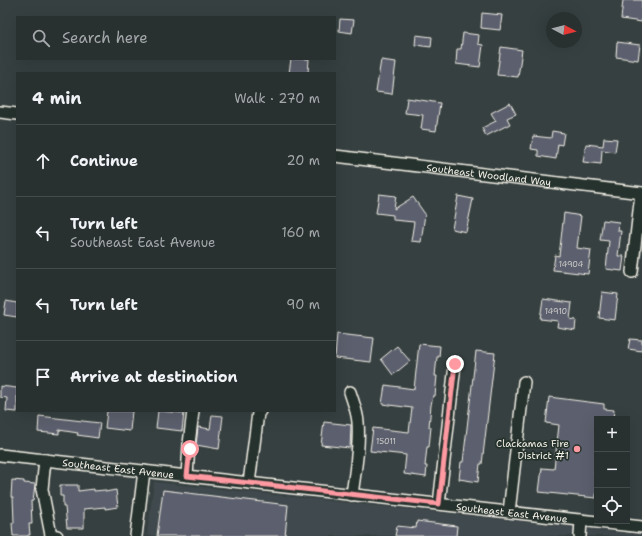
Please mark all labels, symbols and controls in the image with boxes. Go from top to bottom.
north arrow [546,12,582,48]
search box [16,16,336,60]
icon: search [30,27,52,49]
text: Search here [62,28,148,48]
text: 4 min [32,87,82,109]
text: Walk · 270 m [234,90,320,107]
icon: ahead [32,150,54,172]
text: Continue [70,151,138,171]
text: 20 m [287,152,320,169]
street label: Southeast Woodland Way [426,161,552,189]
text: Turn left [70,214,138,234]
icon: left [32,222,54,244]
text: 160 m [282,224,320,241]
text: Southeast East Avenue [70,234,215,251]
house number: 14904 [559,259,584,270]
icon: left [32,294,54,316]
text: Turn left [70,295,138,315]
text: 90 m [286,296,320,313]
house number: 14910 [545,306,567,317]
route end [446,355,464,373]
icon: arrive [32,366,54,388]
text: Arrive at destination [70,367,238,387]
map controls [594,416,630,524]
button: + [594,416,630,452]
house number: 15011 [376,436,396,447]
place label: Clackamas Fire District #1 [496,437,569,462]
route start [181,440,199,458]
marker: Clackamas Fire District #1 [572,444,582,454]
button: − [594,452,630,488]
street label: Southeast East Avenue [62,456,175,482]
button: locate [594,488,630,524]
street label: Southeast East Avenue [455,500,568,526]

